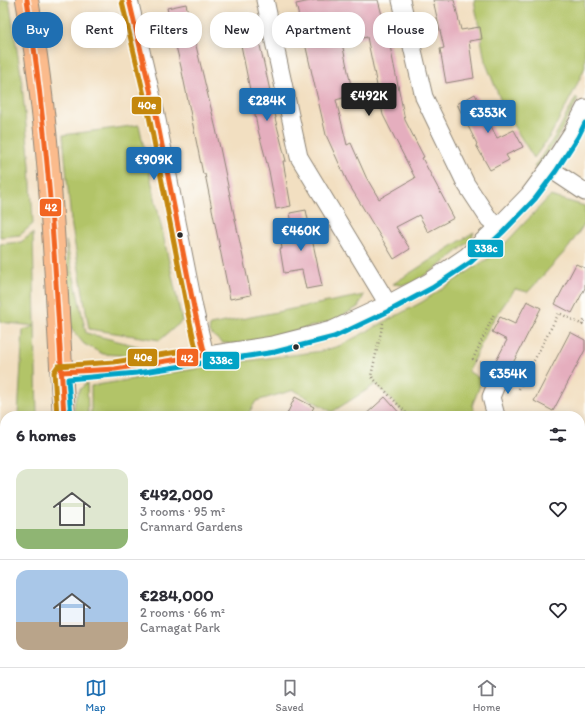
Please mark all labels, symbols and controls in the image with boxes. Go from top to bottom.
chip: Buy [12,12,63,48]
chip: Rent [71,12,127,48]
chip: Filters [135,12,202,48]
chip: New [210,12,264,48]
chip: Apartment [272,12,365,48]
chip: House [373,12,438,48]
pin: €492K [341,83,397,117]
pin: €284K [239,88,295,122]
text: €492K [350,88,388,103]
text: €284K [248,93,286,108]
line badge: 40e [131,96,162,115]
text: 40e [138,99,157,112]
pin: €353K [460,100,516,134]
text: €353K [470,105,506,120]
pin: €909K [126,147,182,181]
text: €909K [135,152,173,167]
line badge: 42 [39,198,62,217]
text: 42 [45,201,57,214]
pin: €460K [273,218,329,252]
text: €460K [282,223,320,238]
unlabelled marker [175,230,185,240]
line badge: 338c [467,239,504,258]
text: 338c [474,242,498,255]
unlabelled marker [291,342,301,352]
line badge: 40e [127,348,158,367]
line badge: 42 [176,348,199,367]
text: 40e [134,351,153,364]
line badge: 338c [202,351,240,370]
text: 42 [181,352,193,365]
text: 338c [209,354,233,367]
pin: €354K [480,361,536,395]
text: €354K [489,366,527,381]
icon: filters [547,424,569,446]
text: 6 homes [16,425,76,445]
text: €492,000 [140,484,213,504]
icon: home [48,485,96,533]
icon: heart [547,498,569,520]
text: 3 rooms · 95 m² [140,504,225,519]
text: Crannard Gardens [140,519,243,534]
text: €284,000 [140,585,214,605]
icon: home [48,586,96,634]
icon: heart [547,599,569,621]
text: 2 rooms · 66 m² [140,605,225,620]
text: Carnagat Park [140,620,220,635]
tab: Map [85,677,107,714]
tab: Saved [276,677,304,714]
tab: Home [473,677,500,714]

